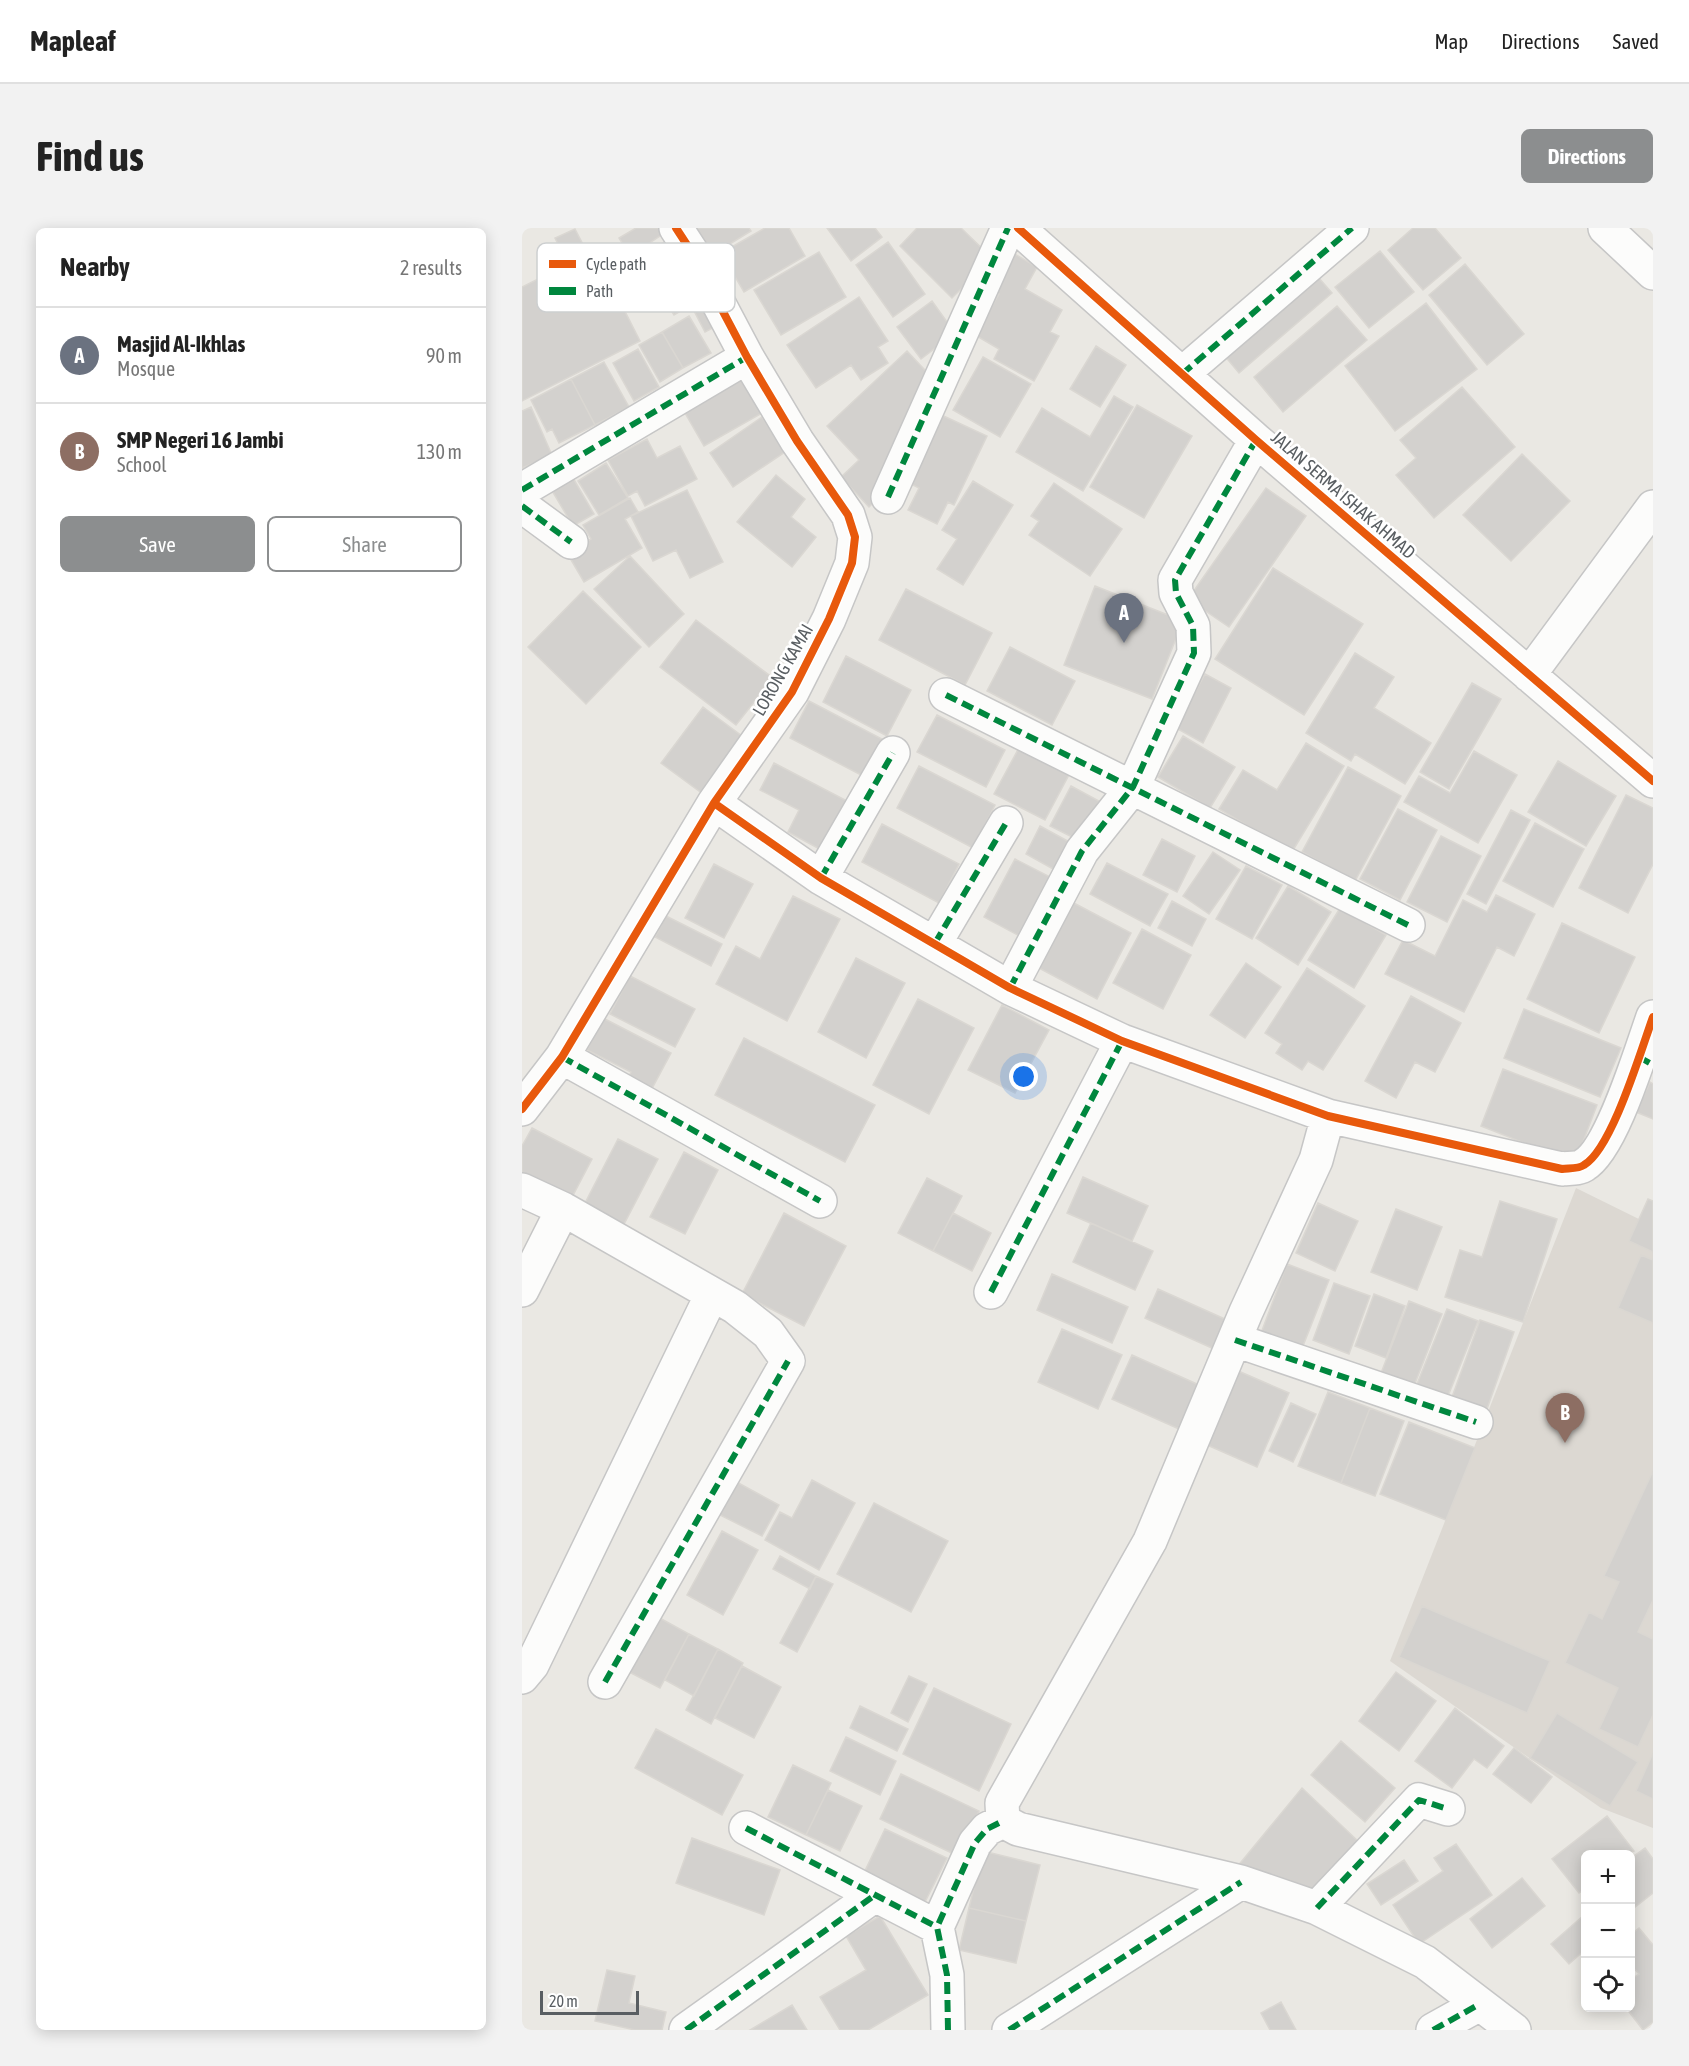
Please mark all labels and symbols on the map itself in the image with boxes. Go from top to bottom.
legend [537,243,735,312]
text: Cycle path [586,255,646,274]
text: Path [586,282,613,300]
street label: JALAN SERMA ISHAK AHMAD [1267,426,1420,563]
pin: A [1104,594,1144,643]
street label: LORONG KAMAI [748,620,817,719]
your location [1009,1062,1038,1091]
pin: B [1546,1394,1584,1443]
scale bar [540,1988,639,2016]

